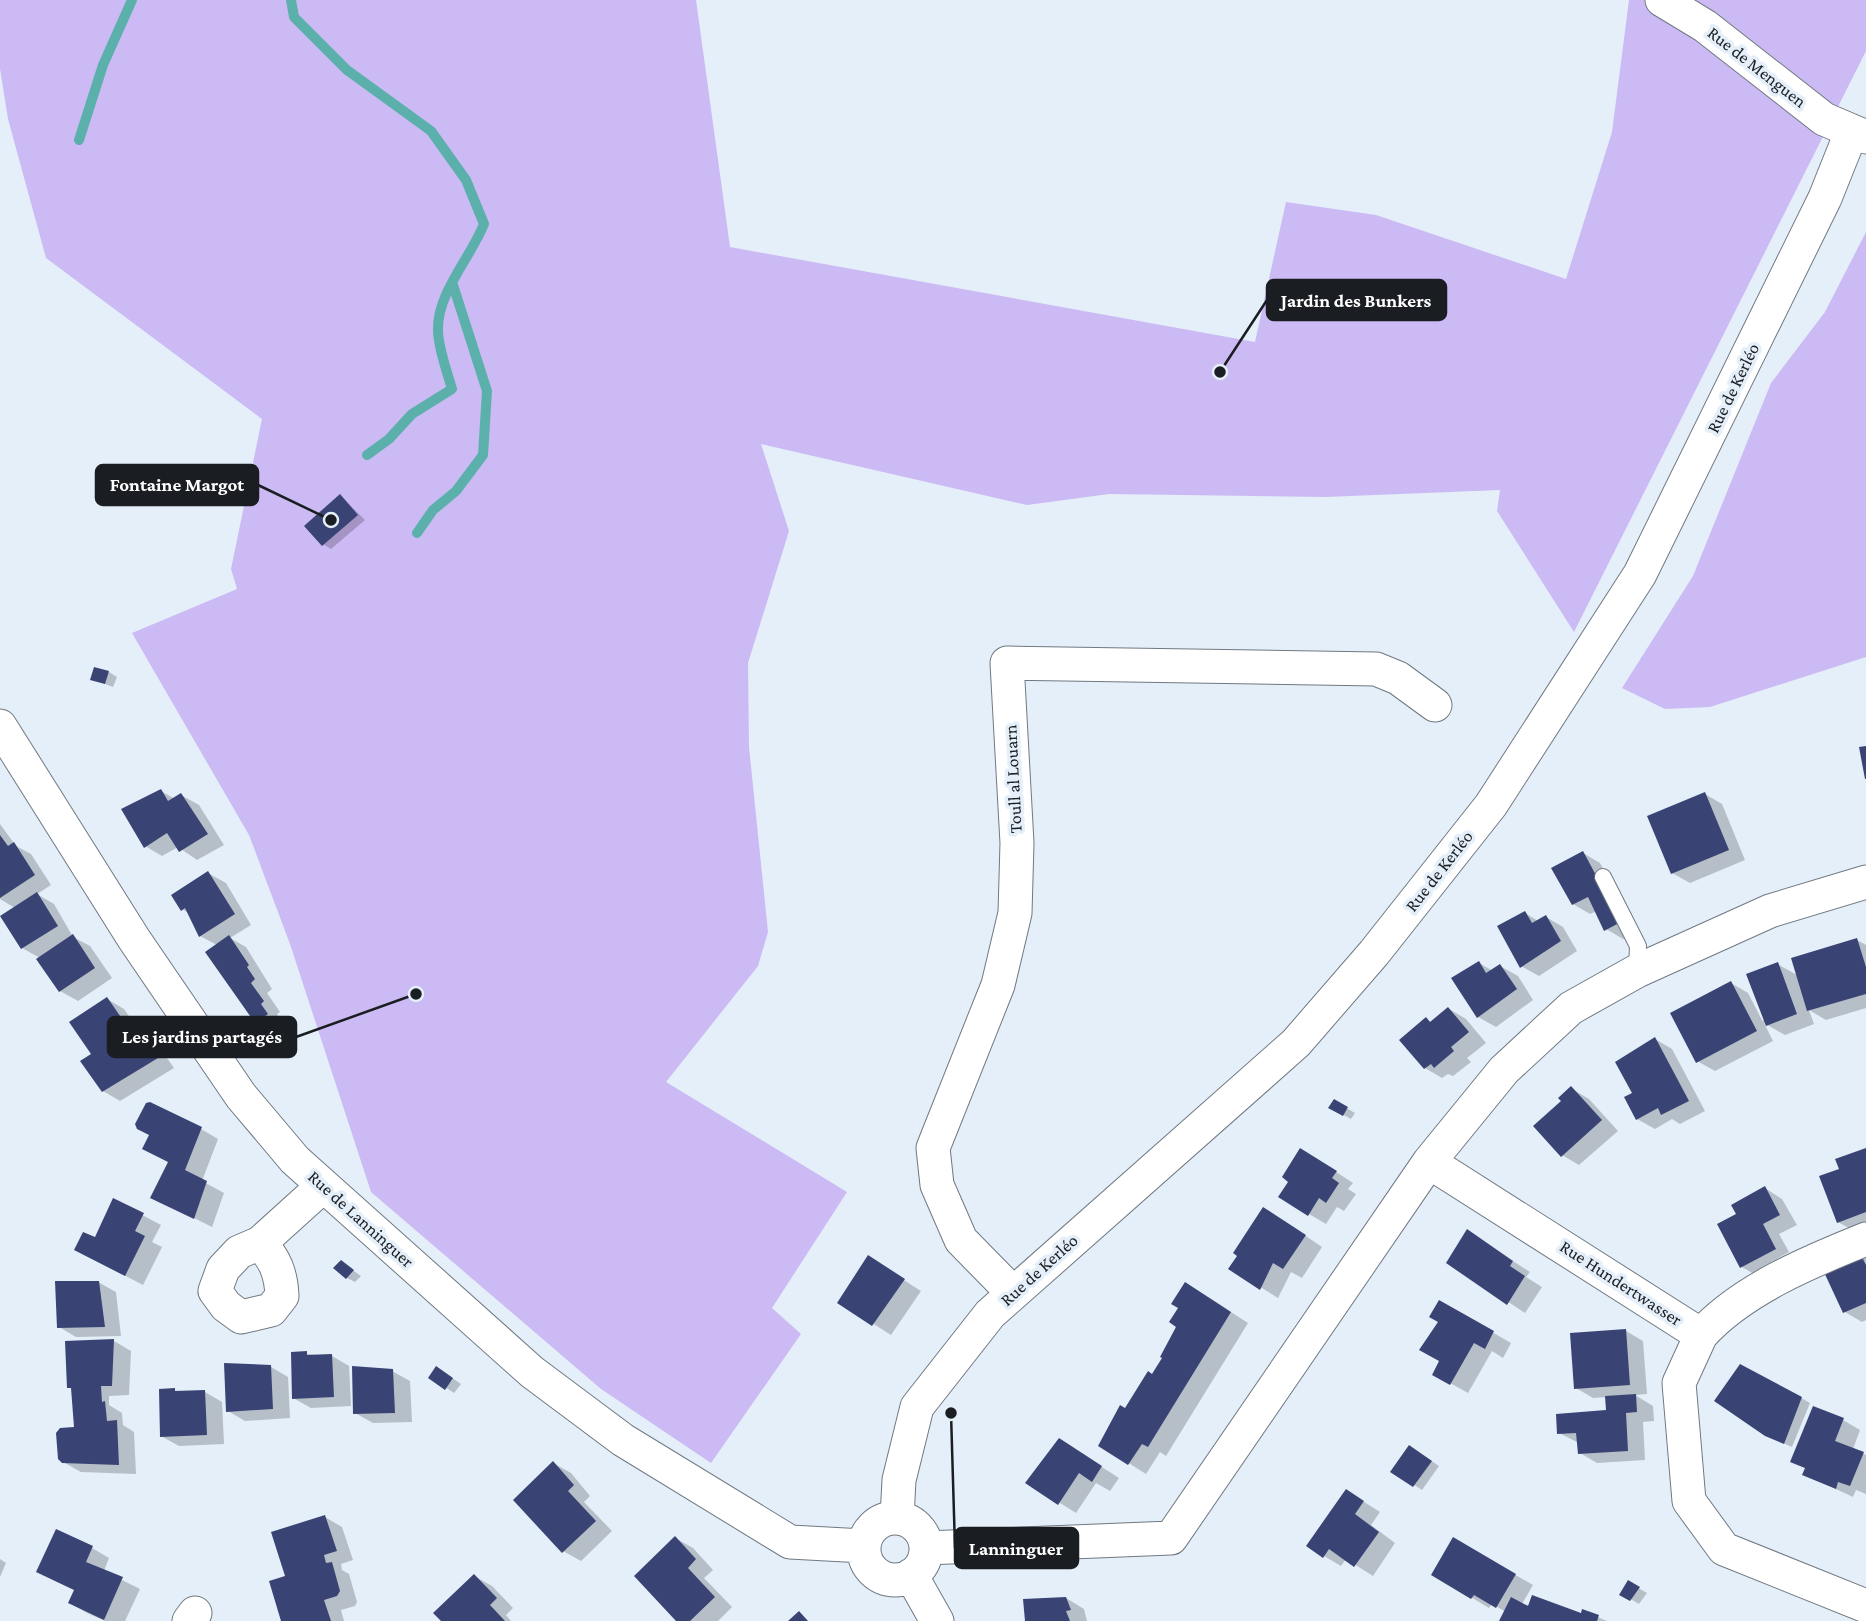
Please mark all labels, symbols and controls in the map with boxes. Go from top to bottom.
street label: Rue de Menguen [1704,22,1811,112]
callout: Jardin des Bunkers [1267,280,1446,320]
text: Jardin des Bunkers [1279,290,1432,311]
street label: Rue de Kerléo [1703,340,1763,436]
callout: Fontaine Margot [96,465,258,505]
text: Fontaine Margot [110,474,244,495]
street label: Toull al Louarn [1000,724,1026,834]
street label: Rue de Kerléo [1401,826,1477,915]
callout: Les jardins partagés [108,1017,296,1057]
text: Les jardins partagés [122,1026,282,1048]
street label: Rue de Lanninguer [304,1166,418,1272]
street label: Rue de Kerléo [996,1230,1082,1310]
street label: Rue Hundertwasser [1556,1236,1686,1330]
callout: Lanninguer [955,1528,1078,1568]
text: Lanninguer [969,1538,1064,1559]

